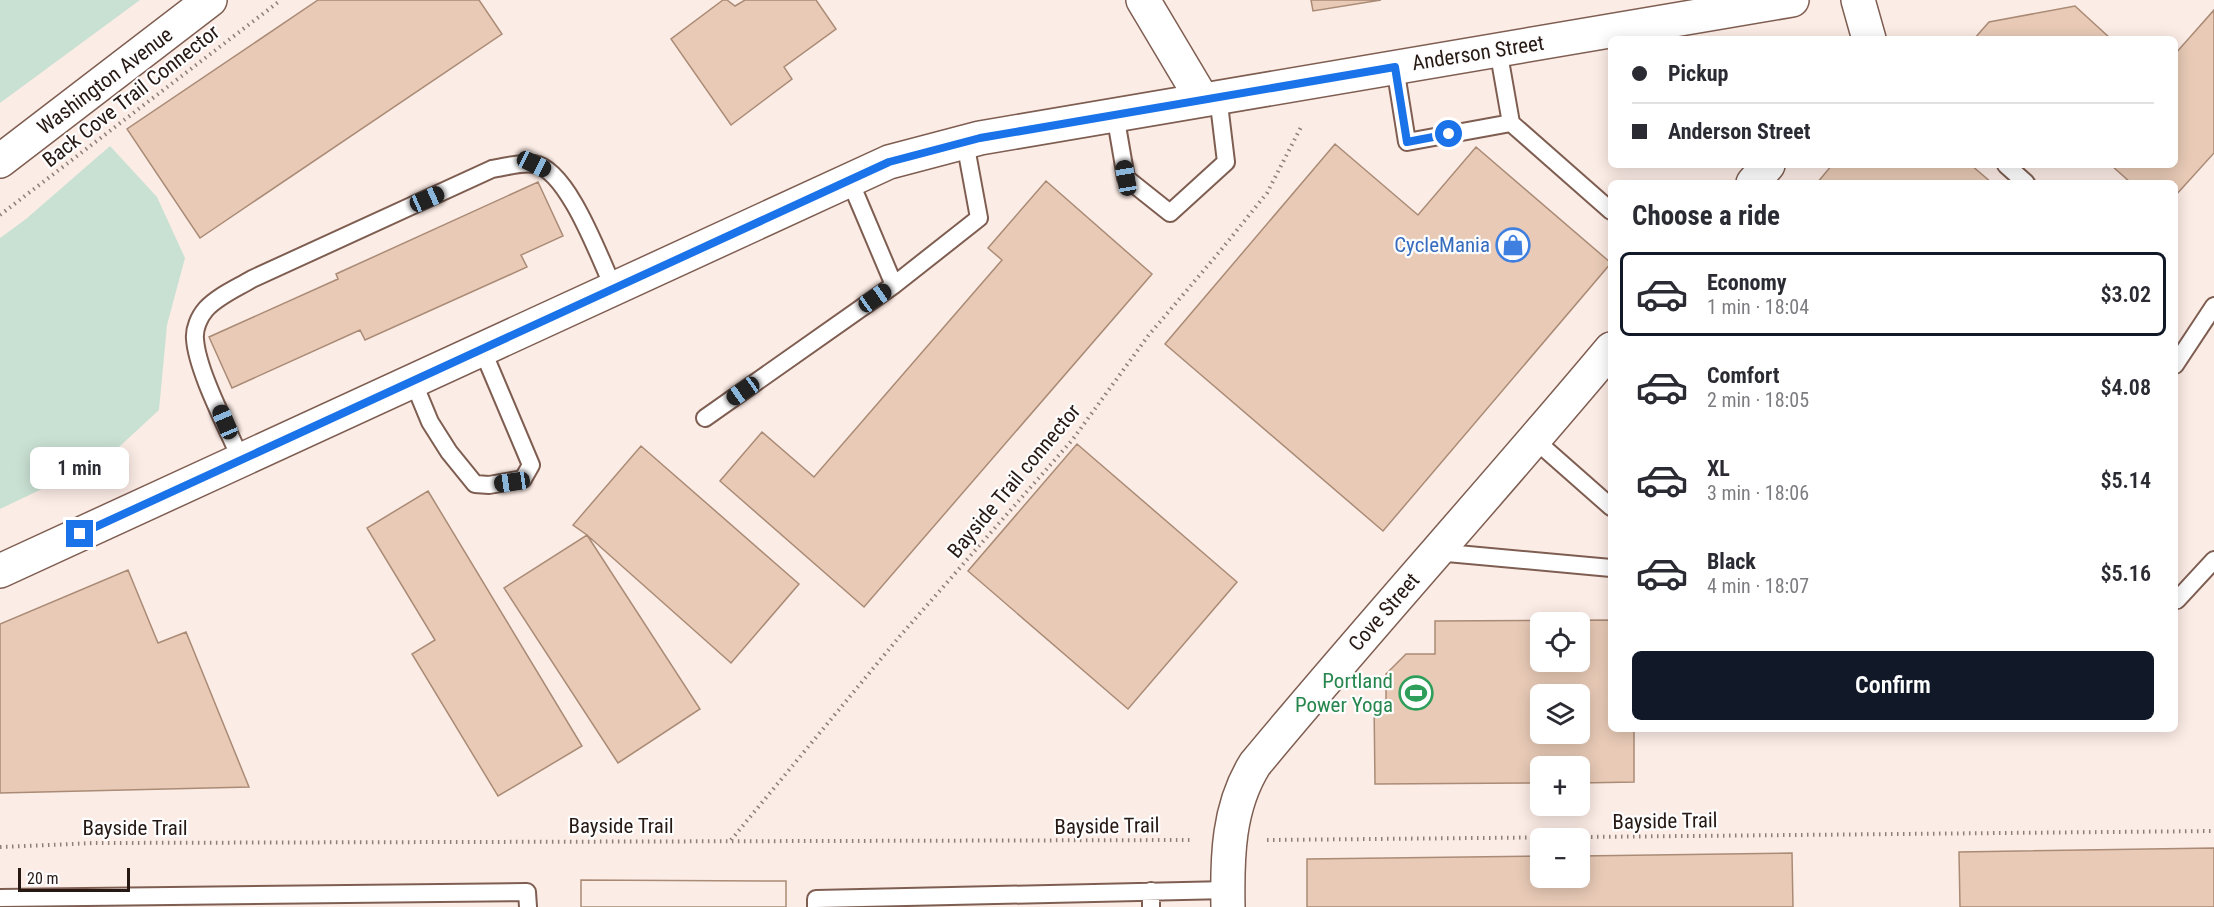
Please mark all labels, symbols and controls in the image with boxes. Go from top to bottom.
street label: Back Cove Trail Connector [38,20,224,172]
street label: Washington Avenue [33,22,177,140]
street label: Anderson Street [1410,31,1546,75]
text: Pickup [1668,61,1728,86]
text: Anderson Street [1668,119,1811,144]
route start [1435,120,1462,147]
car [514,148,554,180]
car [1114,159,1138,197]
car [407,183,447,215]
text: Choose a ride [1632,200,1780,232]
shop icon: CycleMania [1495,227,1531,263]
place label: CycleMania [1394,233,1490,257]
icon: car [1635,267,1689,321]
text: Economy [1707,270,1787,295]
car [855,280,895,316]
text: $3.02 [2100,282,2151,307]
text: 1 min · 18:04 [1707,295,1809,319]
icon: car [1635,360,1689,414]
text: Comfort [1707,363,1780,388]
car [723,373,763,409]
text: $4.08 [2100,375,2151,400]
text: 2 min · 18:05 [1707,388,1809,412]
street label: Bayside Trail connector [943,399,1085,563]
car [210,402,240,442]
callout: 1 min [31,447,130,489]
icon: car [1635,453,1689,507]
text: 1 min [57,456,102,480]
text: XL [1707,456,1730,481]
text: $5.14 [2100,468,2151,493]
car [493,471,531,493]
text: 3 min · 18:06 [1707,481,1809,505]
route end [66,520,93,547]
icon: car [1635,546,1689,600]
text: Black [1707,549,1756,574]
text: $5.16 [2100,561,2151,586]
street label: Cove Street [1344,568,1424,656]
text: 4 min · 18:07 [1707,574,1809,598]
map controls [1530,612,1590,888]
button: locate [1530,612,1590,672]
button: Confirm [1632,651,2154,720]
place label: Portland Power Yoga [1295,669,1393,717]
sports icon: Portland Power Yoga [1398,675,1434,711]
button: layers [1530,684,1590,744]
button: + [1530,756,1590,816]
street label: Bayside Trail [1612,808,1718,834]
street label: Bayside Trail [1054,813,1160,839]
street label: Bayside Trail [568,814,674,838]
street label: Bayside Trail [82,816,188,840]
button: − [1530,828,1590,888]
scale bar [18,865,130,892]
text: 20 m [27,869,59,888]

